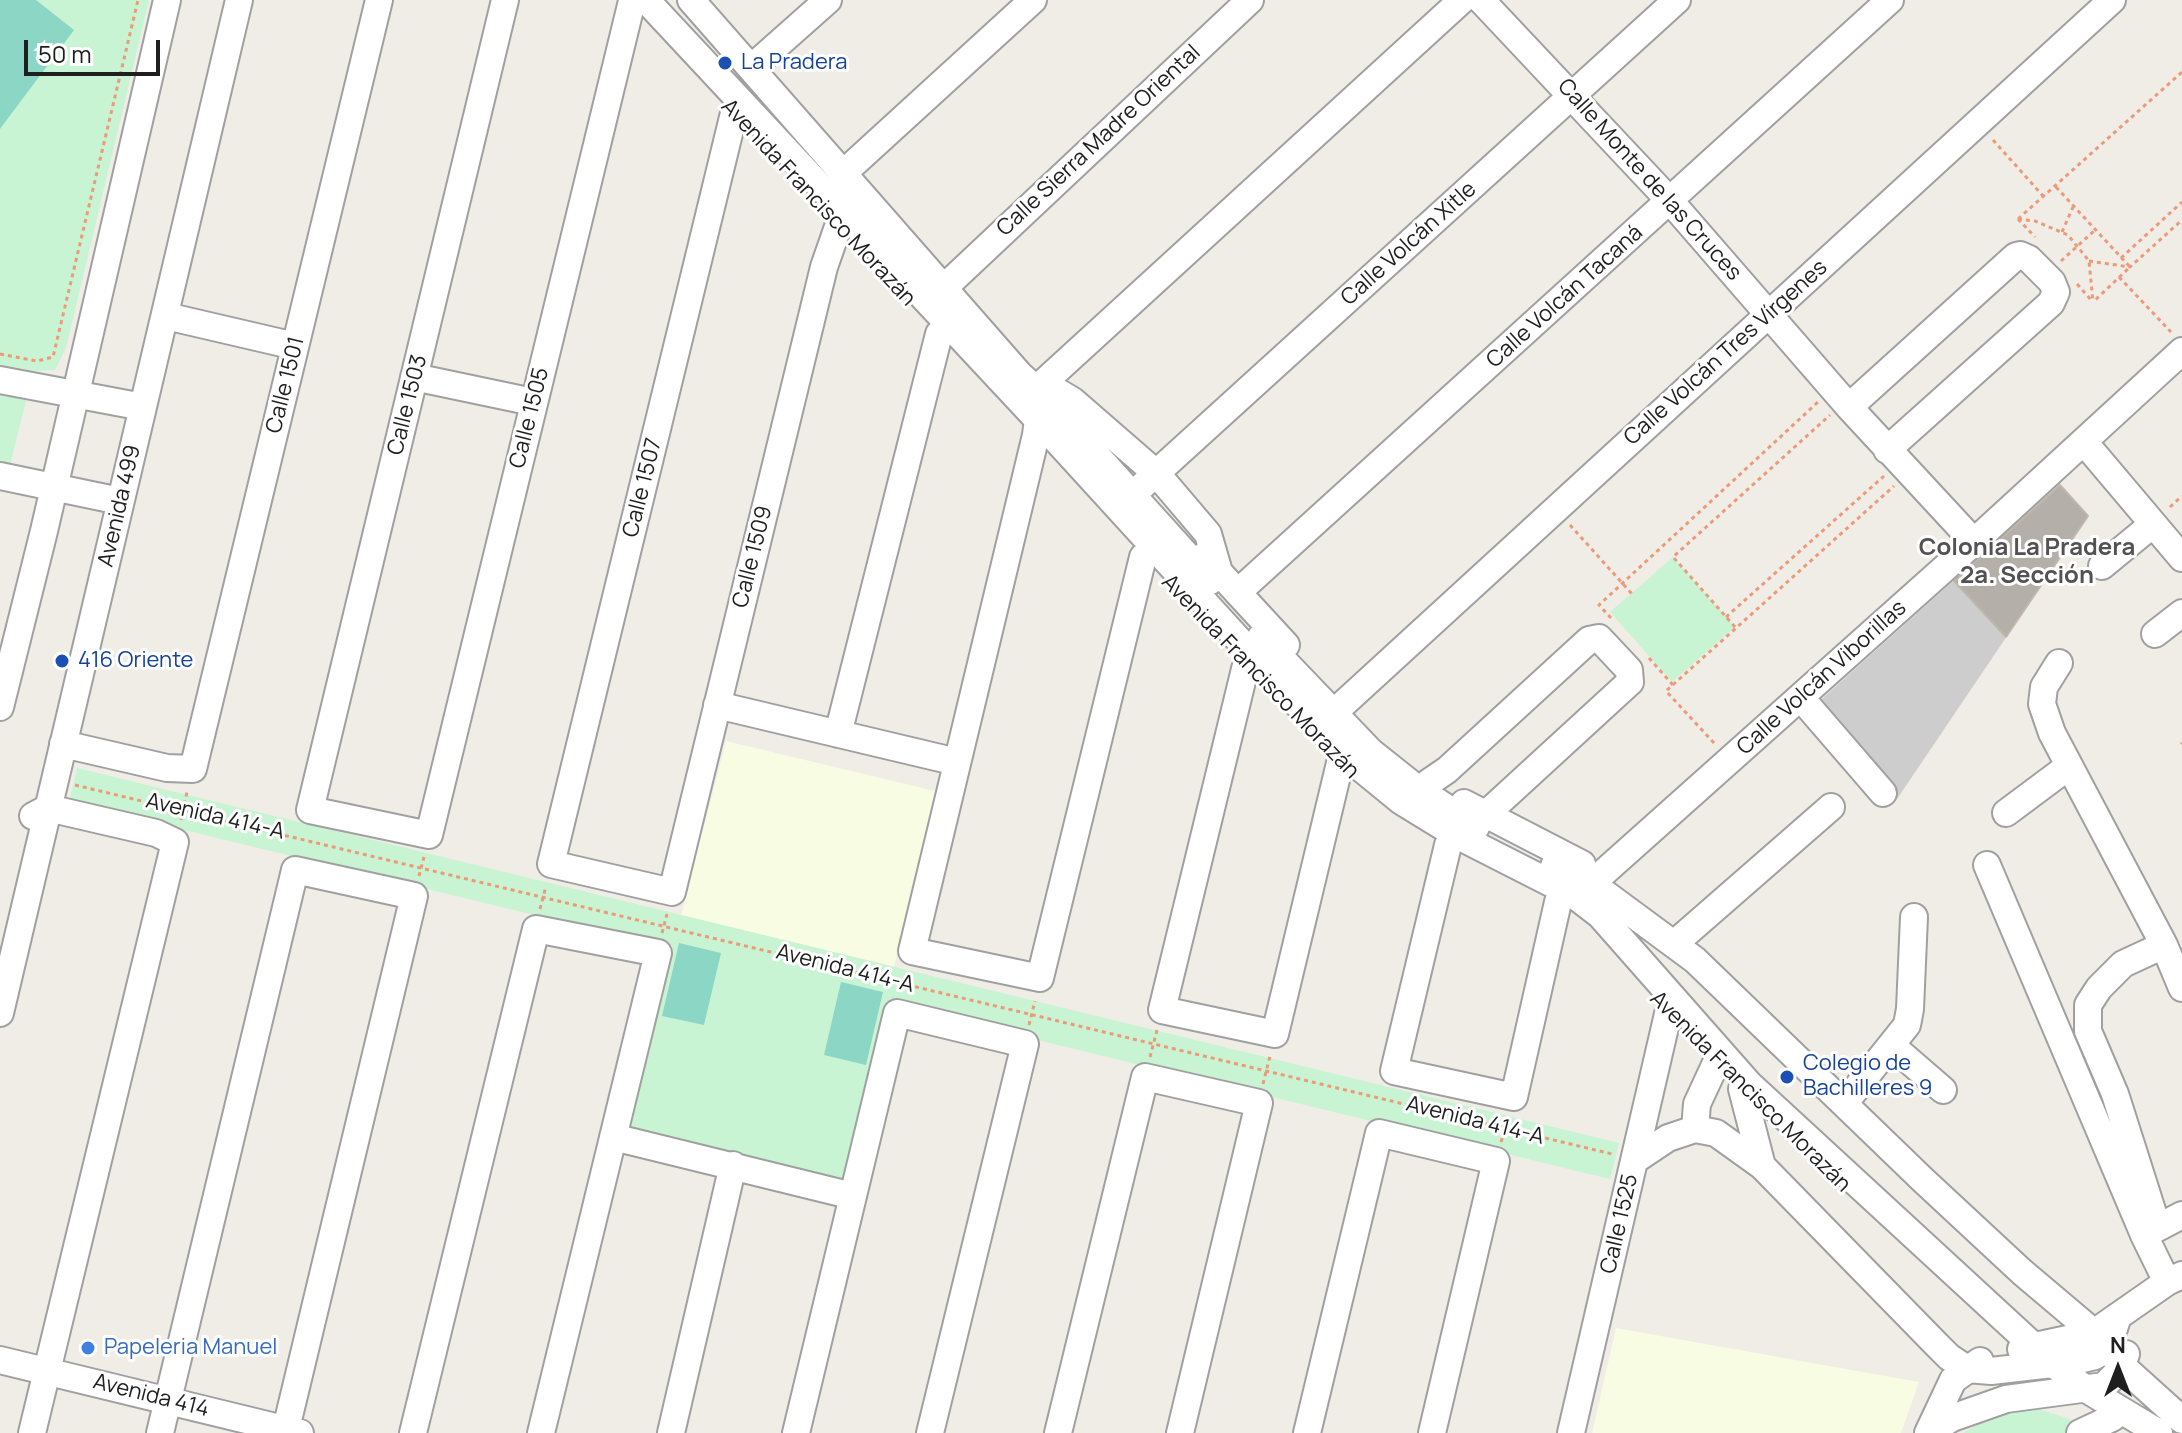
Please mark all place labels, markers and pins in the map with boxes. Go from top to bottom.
place label: La Pradera [741,50,847,76]
marker: La Pradera [716,54,734,72]
place label: 416 Oriente [78,648,193,674]
marker: 416 Oriente [53,652,71,670]
place label: Colegio de Bachilleres 9 [1803,1051,1932,1102]
marker: Colegio de Bachilleres 9 [1778,1068,1796,1086]
place label: Papeleria Manuel [104,1335,277,1361]
marker: Papeleria Manuel [79,1339,97,1357]

